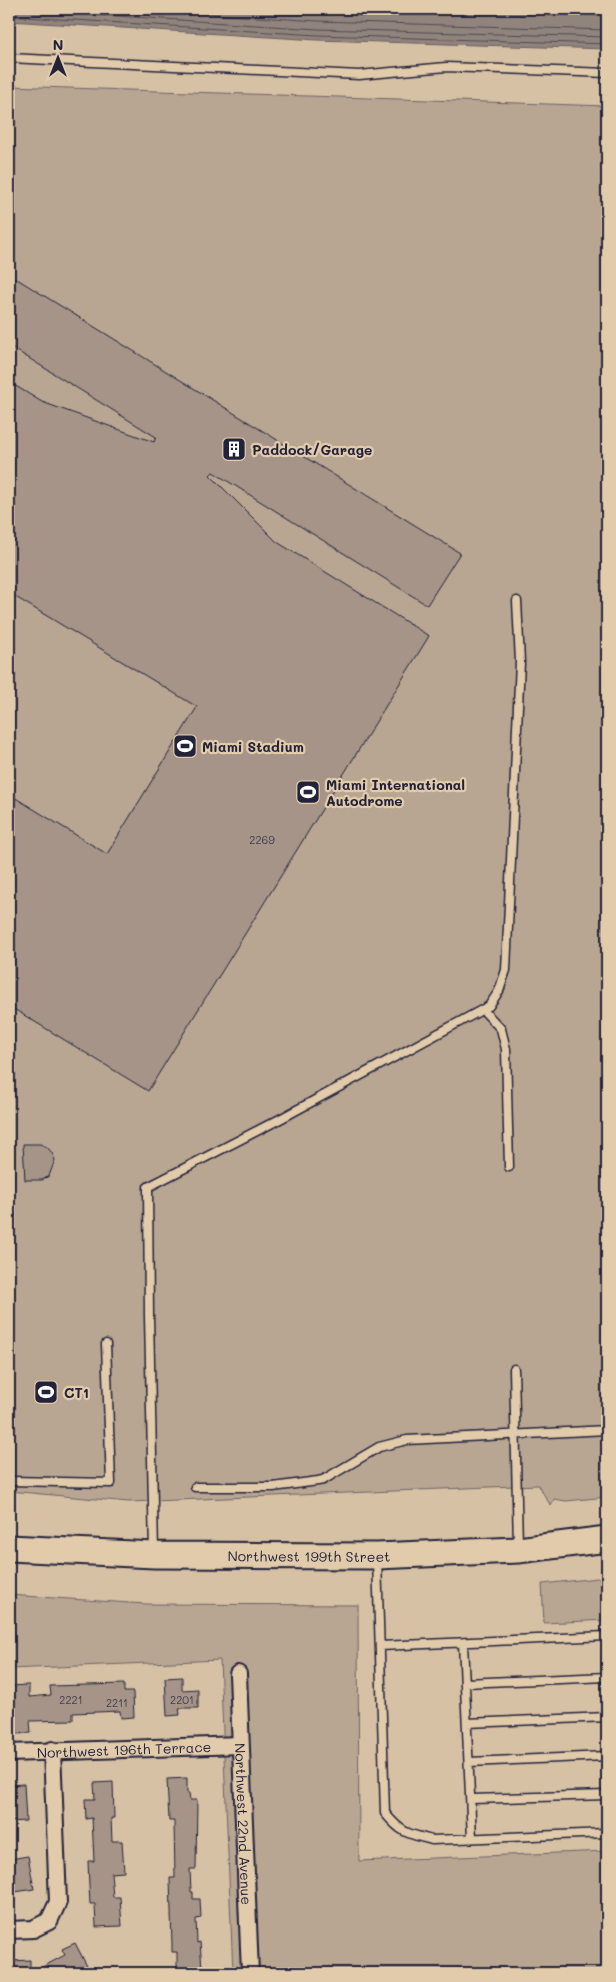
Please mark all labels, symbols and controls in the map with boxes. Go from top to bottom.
north arrow [32,32,82,82]
text: N [53,35,63,54]
building icon: Paddock/Garage [221,436,247,462]
place label: Paddock/Garage [252,440,372,459]
sports icon: Miami Stadium [172,733,198,759]
place label: Miami Stadium [202,737,304,756]
place label: Miami International Autodrome [326,775,465,810]
sports icon: Miami International Autodrome [295,779,321,805]
house number: 2269 [249,832,275,847]
sports icon: CT1 [33,1379,59,1405]
place label: CT1 [64,1383,89,1402]
street label: Northwest 199th Street [227,1546,391,1566]
house number: 2221 [59,1692,83,1707]
house number: 2201 [170,1692,194,1707]
house number: 2211 [106,1695,128,1710]
street label: Northwest 196th Terrace [36,1737,211,1762]
street label: Northwest 22nd Avenue [231,1743,257,1905]

